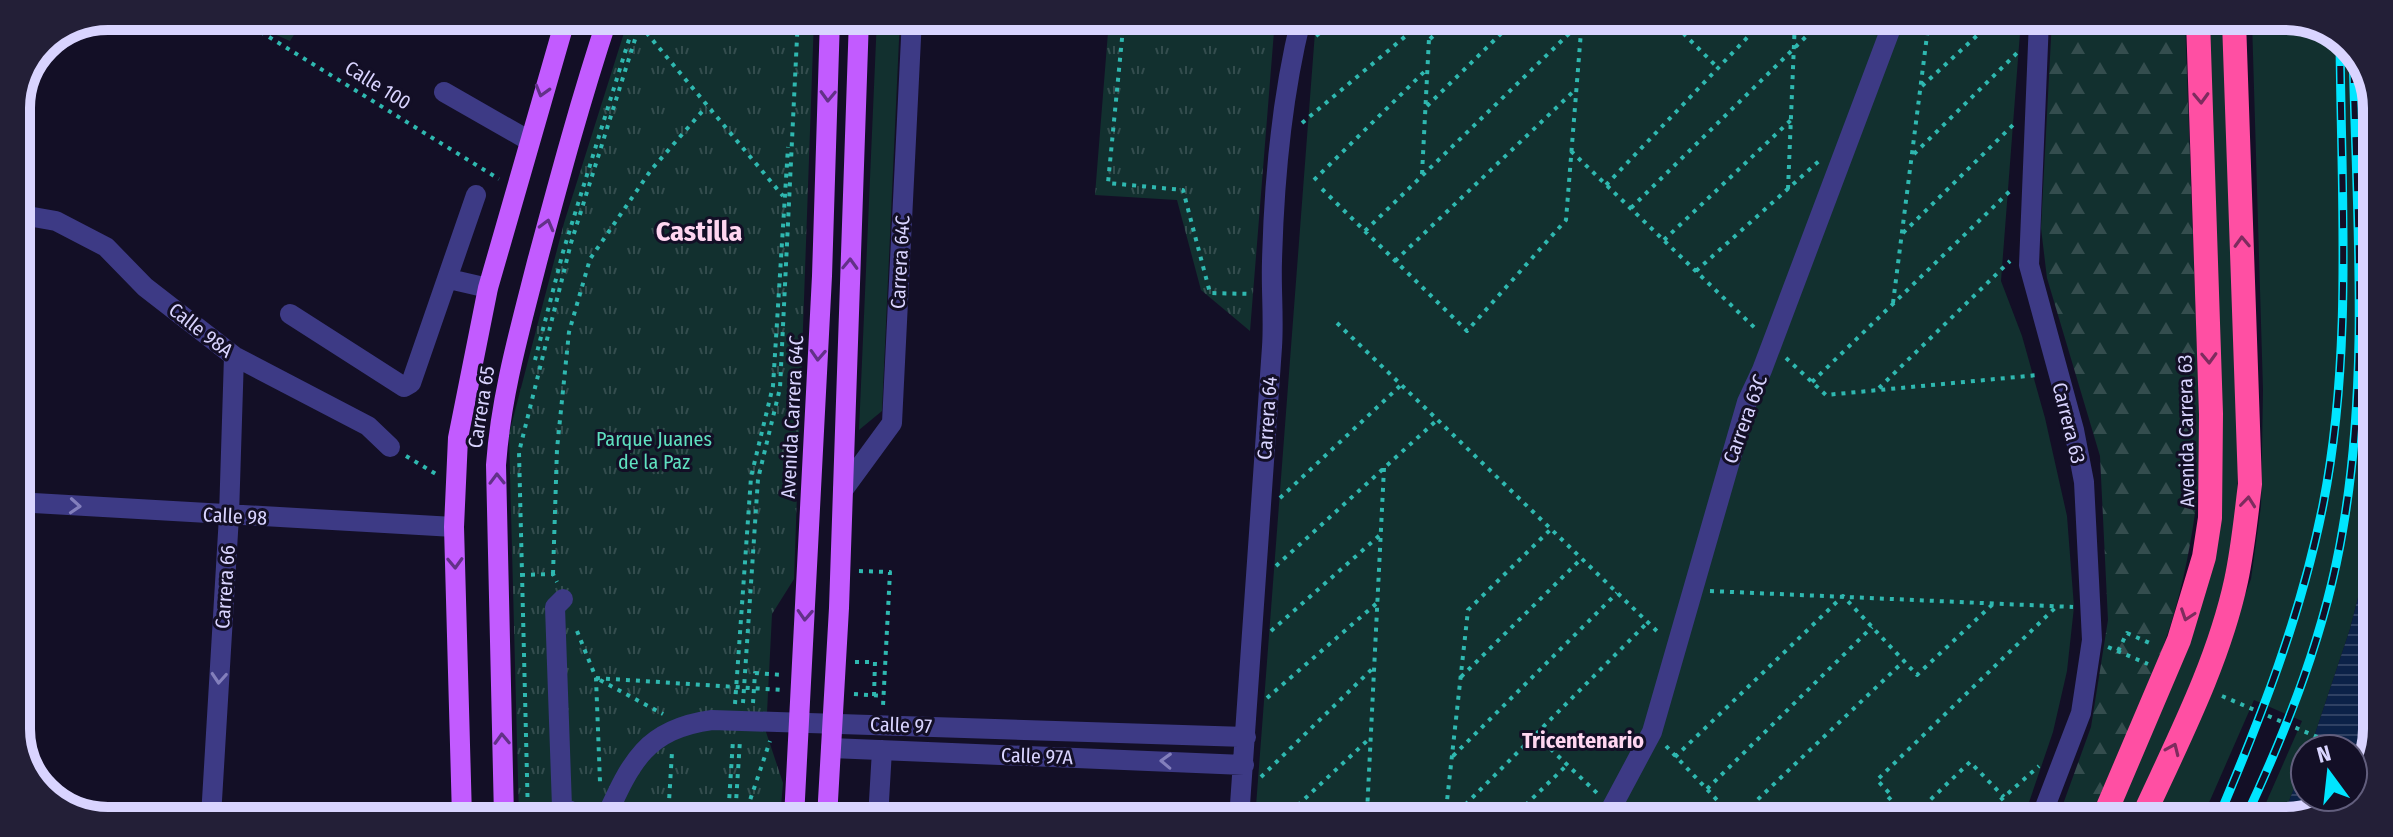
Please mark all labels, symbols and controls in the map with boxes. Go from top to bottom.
street label: Calle 100 [341,55,415,115]
one-way arrow [535,84,551,98]
one-way arrow [819,90,836,102]
one-way arrow [2192,92,2209,105]
district label: Castilla [656,215,742,248]
street label: Carrera 64C [886,215,914,309]
one-way arrow [538,219,555,233]
one-way arrow [2233,235,2250,248]
one-way arrow [841,257,858,270]
street label: Calle 98A [164,298,238,363]
street label: Avenida Carrera 64C [776,335,808,499]
one-way arrow [810,349,827,362]
one-way arrow [2201,352,2218,365]
street label: Avenida Carrera 63 [2173,354,2199,508]
street label: Carrera 65 [463,364,499,450]
street label: Carrera 63C [1718,371,1772,467]
street label: Carrera 64 [1252,375,1282,460]
street label: Carrera 63 [2047,380,2091,466]
park label: Parque Juanes de la Paz [596,427,712,474]
one-way arrow [488,472,505,485]
one-way arrow [2239,495,2256,509]
one-way arrow [69,497,82,514]
street label: Calle 98 [202,502,268,530]
street label: Carrera 66 [210,544,240,630]
one-way arrow [446,557,463,570]
one-way arrow [2181,608,2197,622]
one-way arrow [797,609,814,622]
one-way arrow [211,672,228,685]
street label: Calle 97 [870,712,932,738]
district label: Tricentenario [1522,727,1644,754]
one-way arrow [493,732,511,745]
north arrow [2289,733,2369,813]
text: N [2314,739,2334,769]
street label: Calle 97A [1001,743,1074,769]
one-way arrow [2164,743,2180,758]
one-way arrow [1159,753,1172,770]

